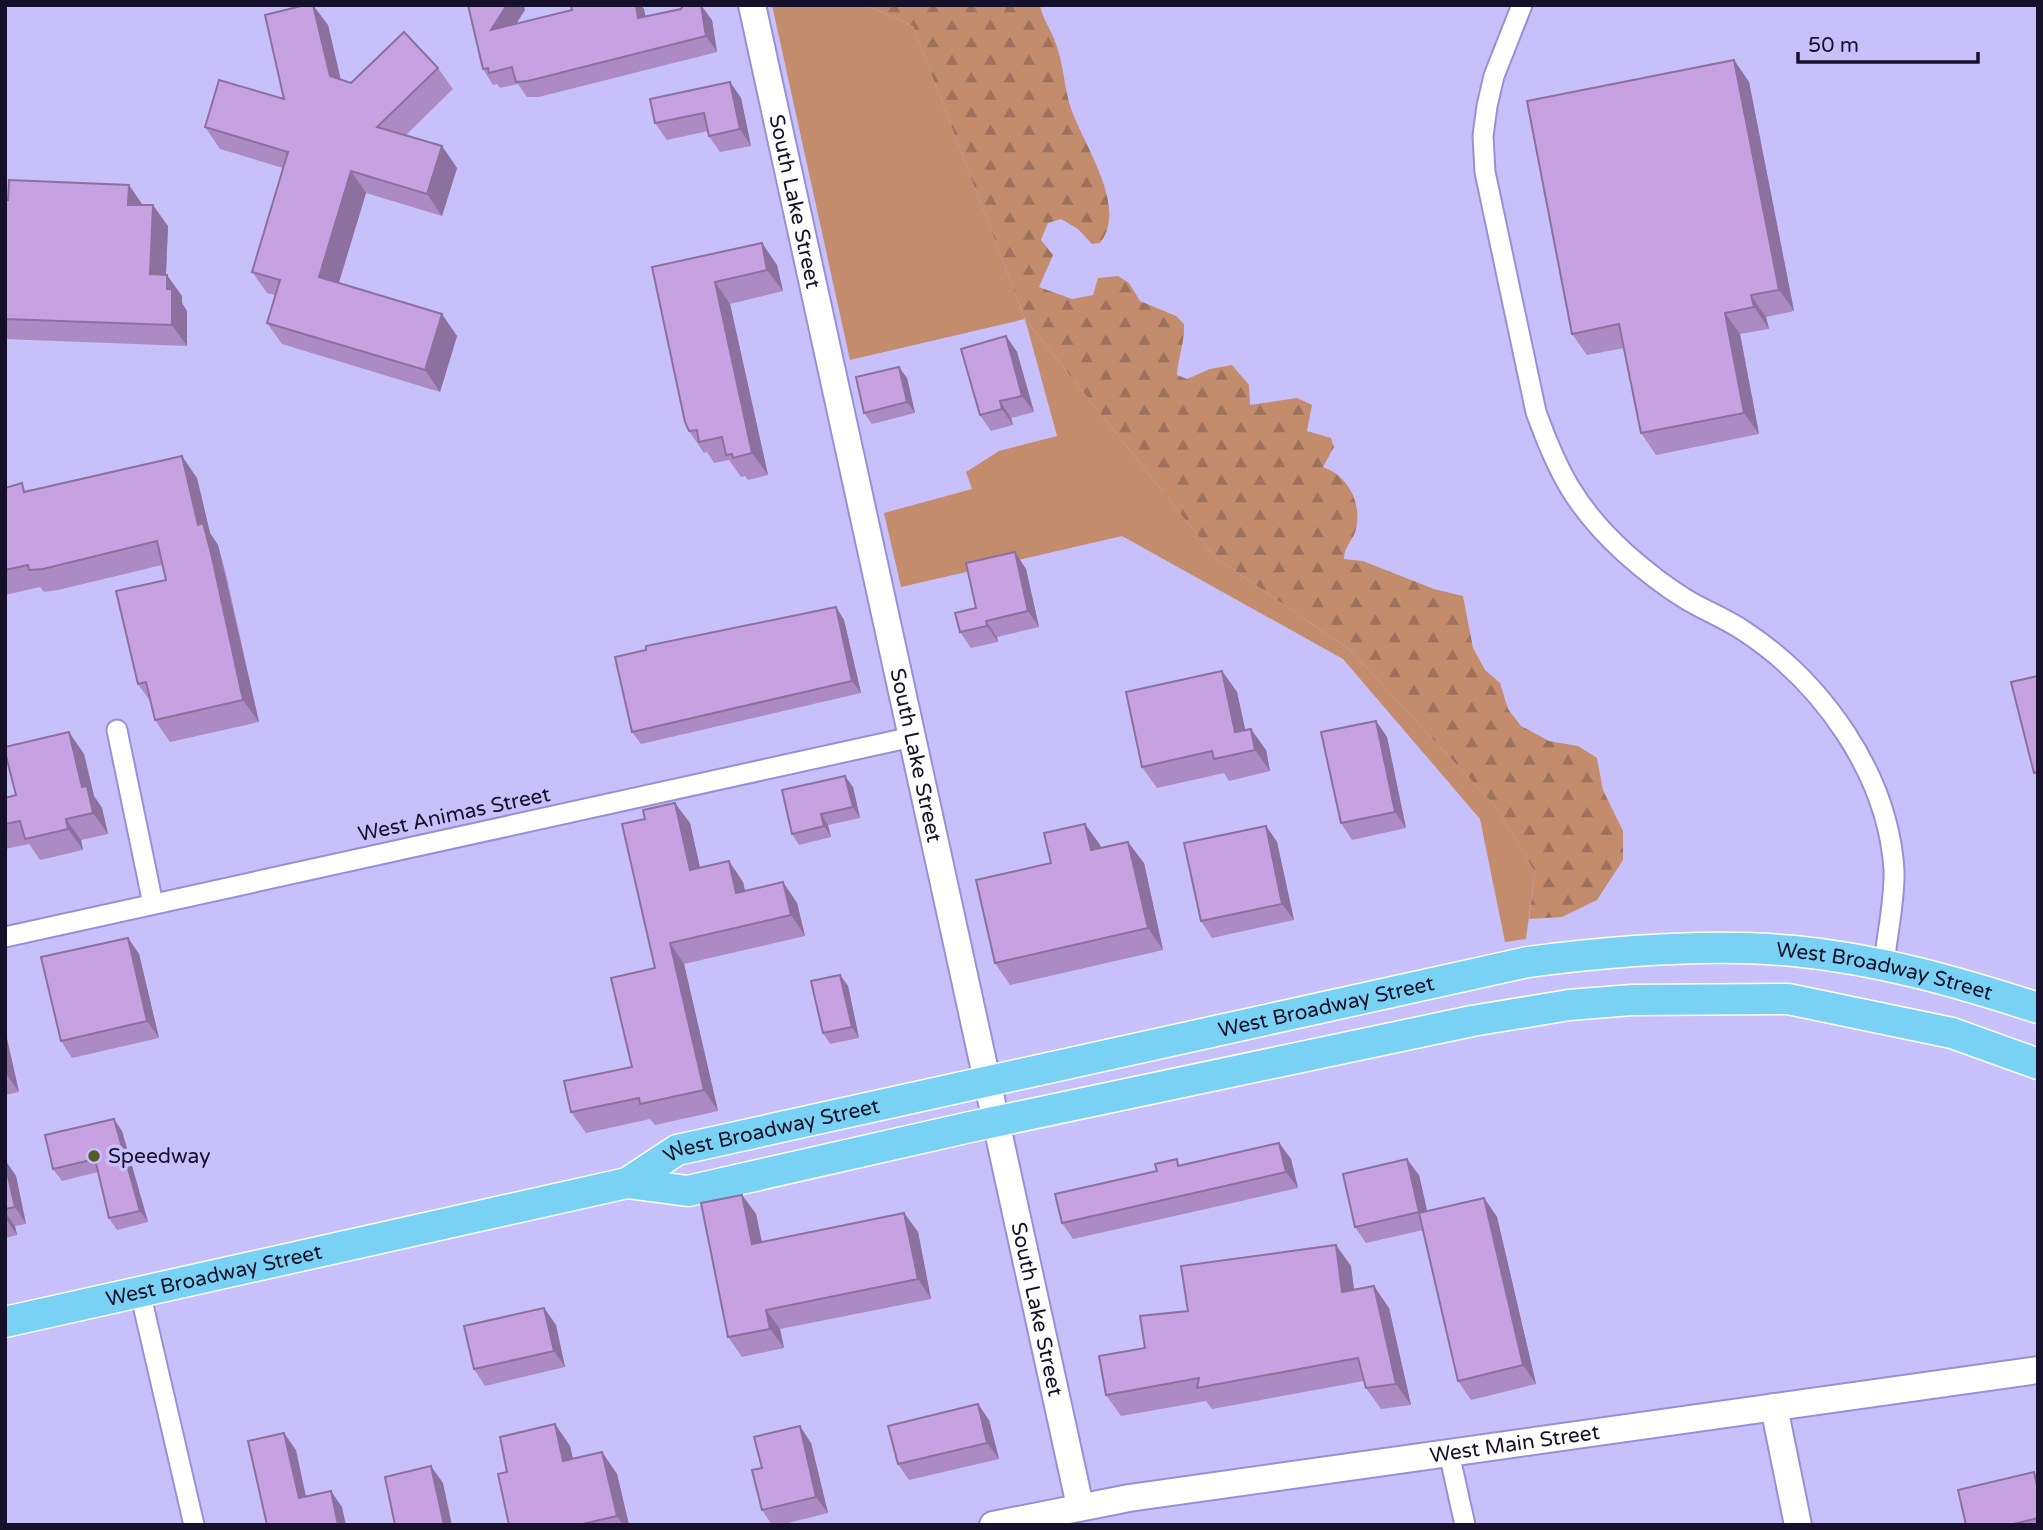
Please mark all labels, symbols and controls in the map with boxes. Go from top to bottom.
scale bar [1798,21,1978,65]
text: 50 m [1808,33,1859,58]
street label: South Lake Street [763,112,826,291]
street label: South Lake Street [884,666,947,845]
street label: West Animas Street [356,782,552,847]
street label: West Broadway Street [1775,938,1995,1006]
street label: West Broadway Street [1216,971,1437,1043]
street label: West Broadway Street [659,1094,882,1168]
place label: Speedway [108,1144,210,1169]
marker: Speedway [86,1148,102,1164]
street label: South Lake Street [1005,1220,1068,1399]
street label: West Broadway Street [104,1240,324,1312]
street label: West Main Street [1428,1420,1601,1469]

